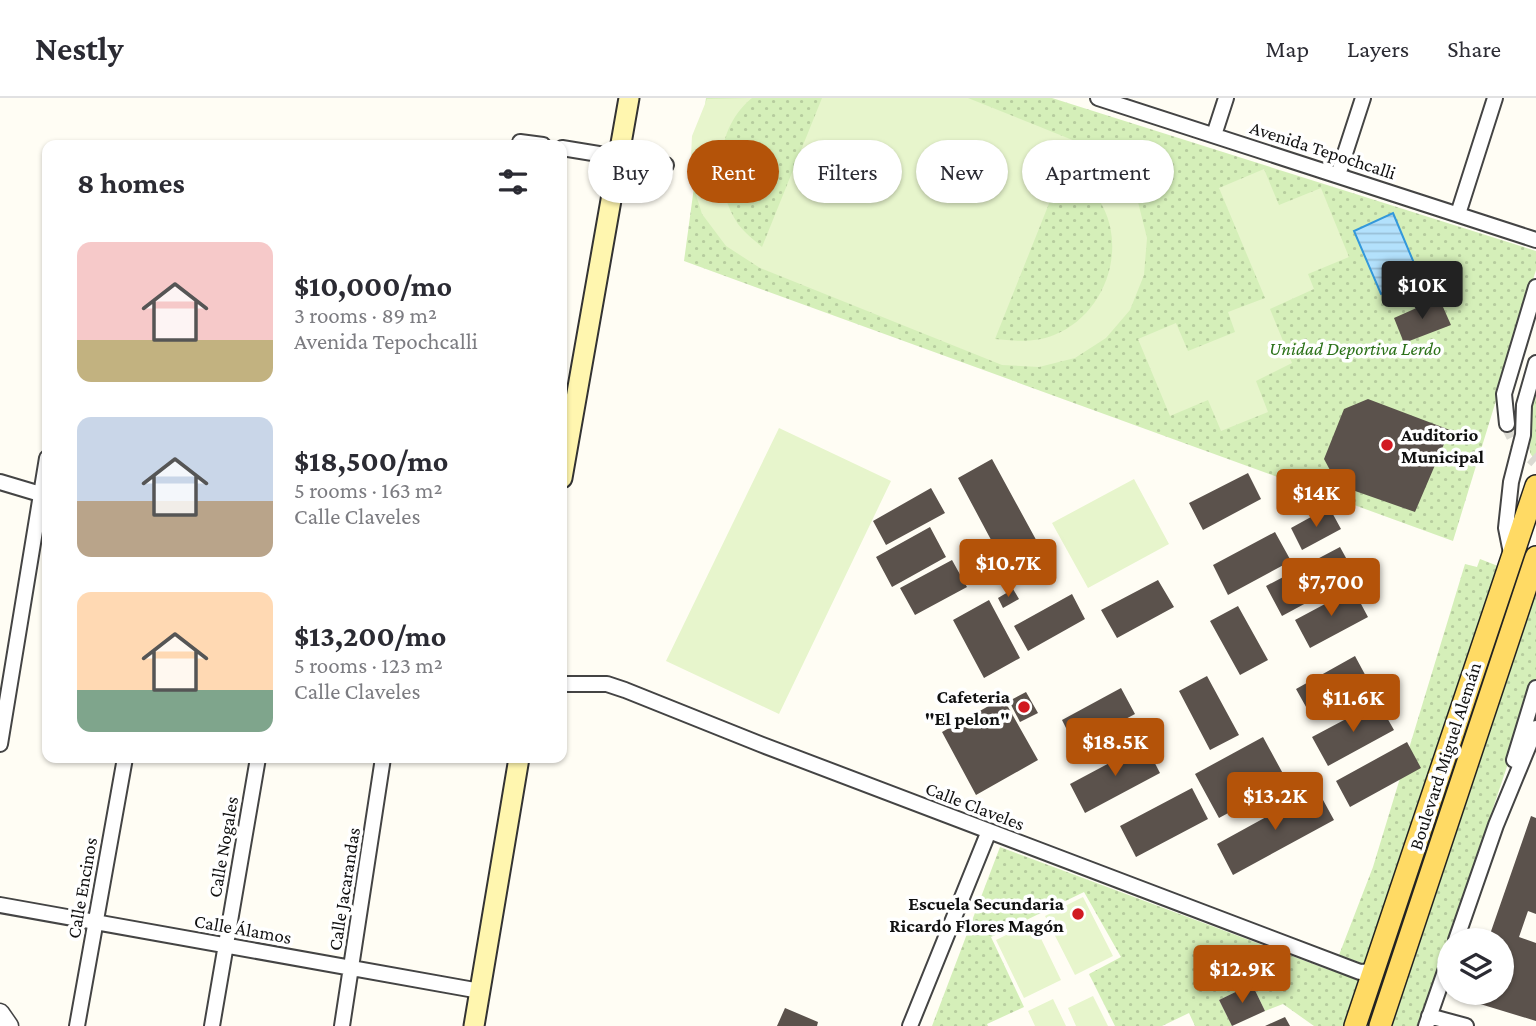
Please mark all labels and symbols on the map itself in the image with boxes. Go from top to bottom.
street label: Avenida Tepochcalli [1248,117,1398,183]
pin: $10K [1381,262,1463,321]
park label: Unidad Deportiva Lerdo [1269,338,1441,359]
place label: Auditorio Municipal [1400,424,1484,467]
marker: Auditorio Municipal [1379,437,1395,453]
pin: $14K [1275,470,1357,529]
pin: $10.7K [951,540,1065,599]
pin: $7,700 [1274,559,1388,618]
street label: Boulevard Miguel Alemán [1405,660,1485,852]
pin: $11.6K [1296,674,1410,734]
place label: Cafeteria "El pelon" [925,686,1011,729]
marker: Cafeteria "El pelon" [1016,699,1032,715]
pin: $18.5K [1058,718,1172,778]
pin: $13.2K [1218,772,1332,832]
street label: Calle Claveles [922,777,1028,835]
street label: Calle Nogales [204,795,242,899]
street label: Calle Jacarandas [324,826,364,952]
street label: Calle Encinos [63,836,101,940]
place label: Escuela Secundaria Ricardo Flores Magón [889,893,1065,936]
marker: Escuela Secundaria Ricardo Flores Magón [1070,906,1086,922]
street label: Calle Álamos [193,910,293,948]
pin: $12.9K [1185,946,1299,1005]

